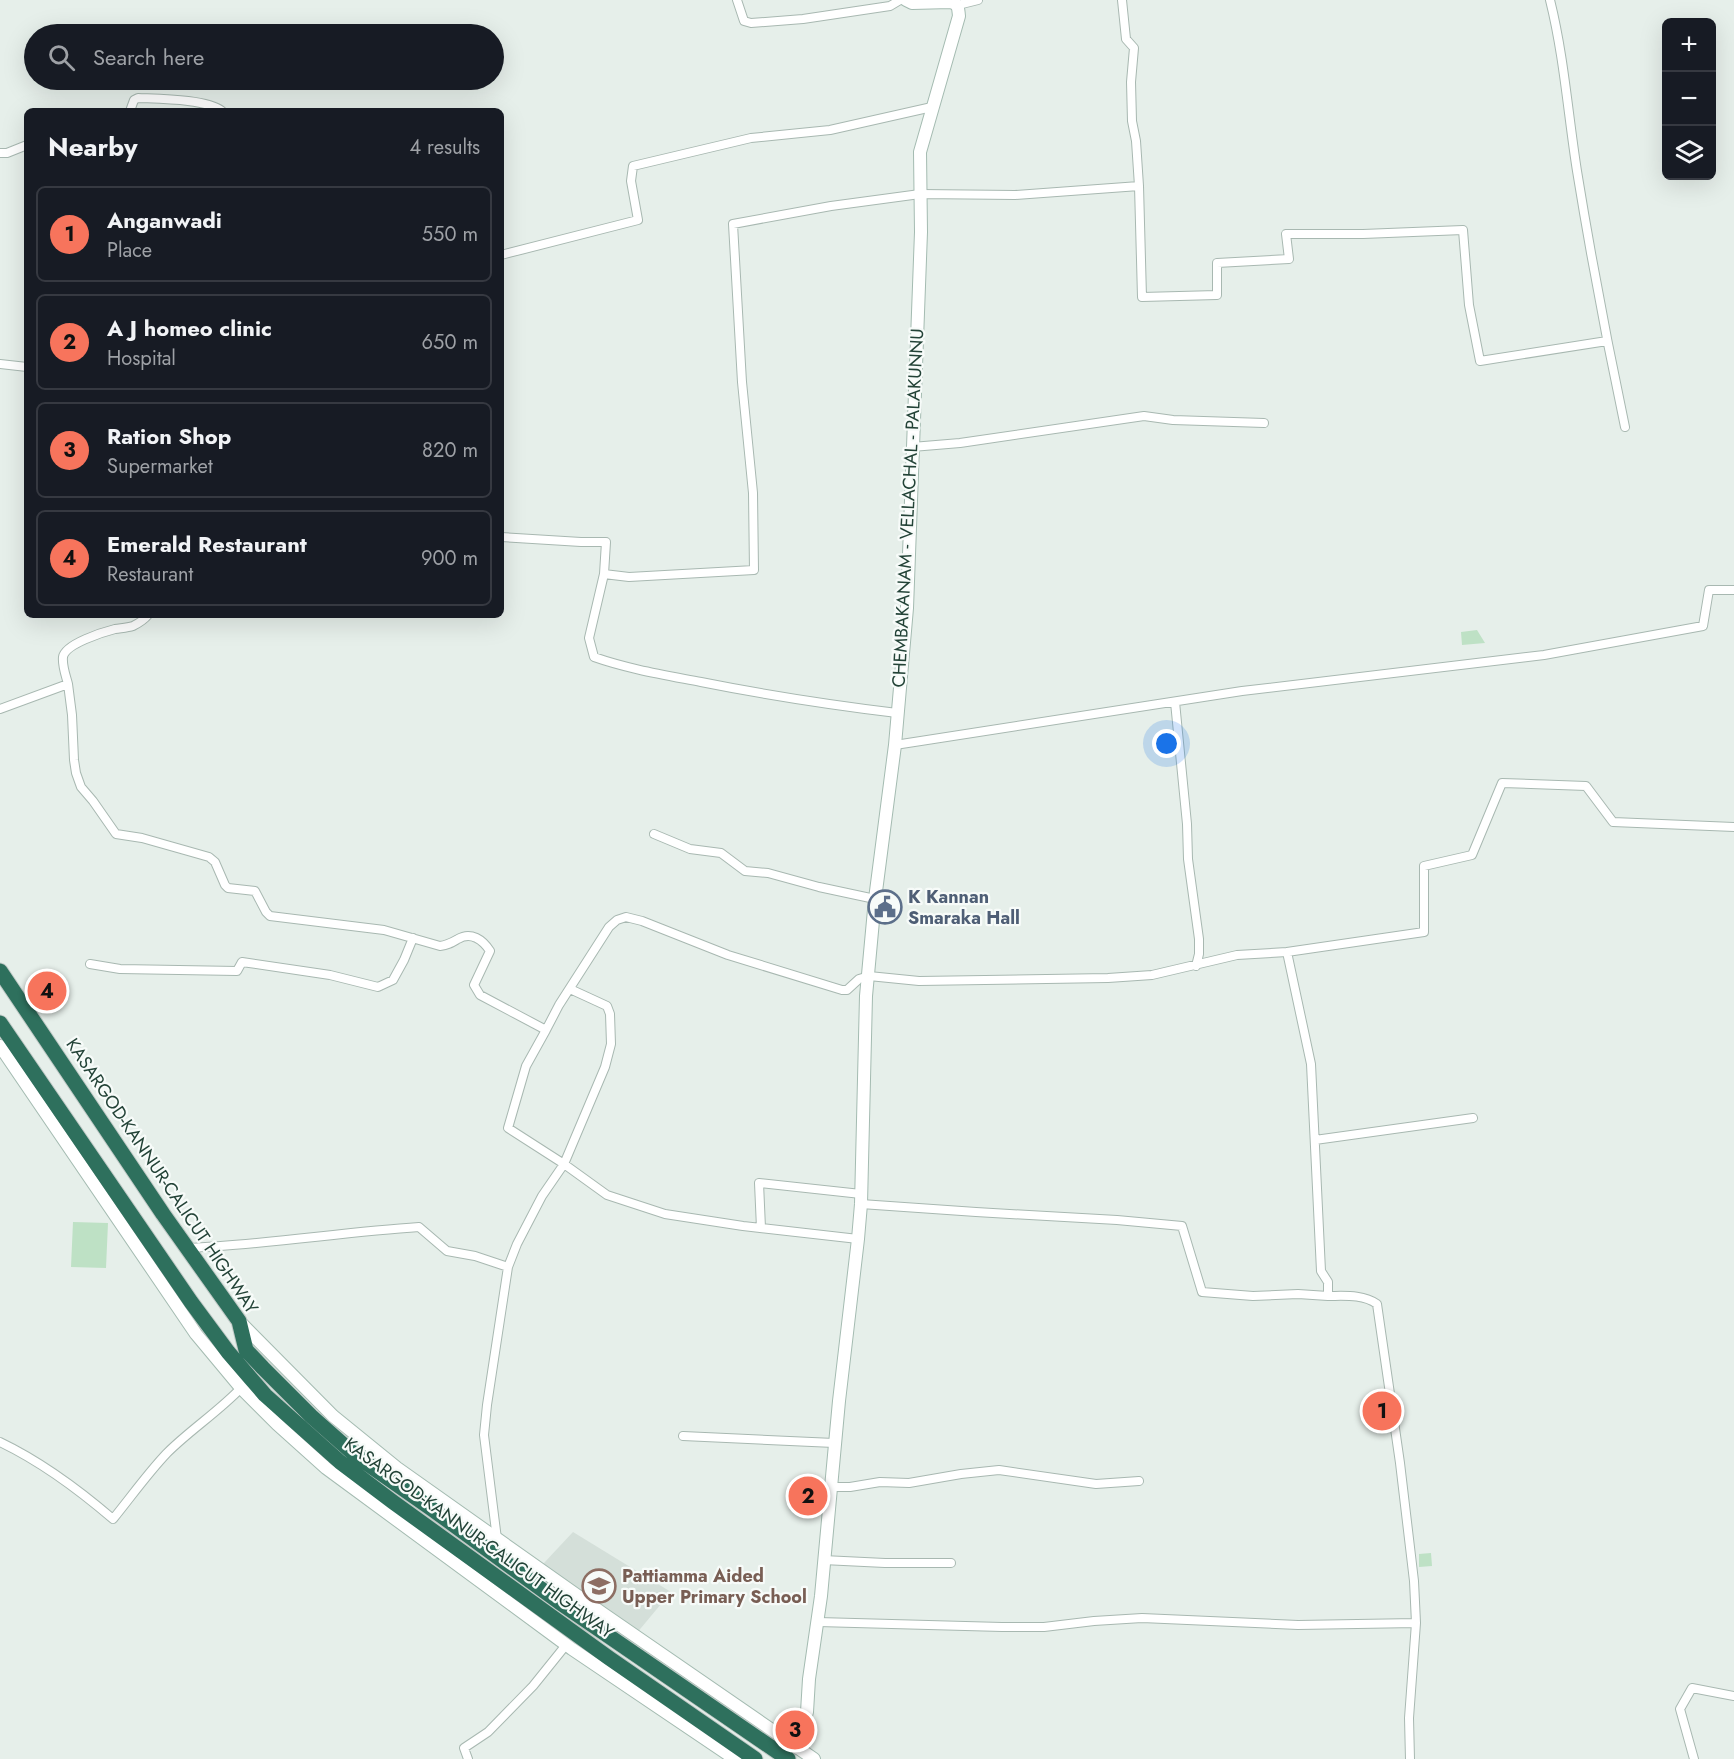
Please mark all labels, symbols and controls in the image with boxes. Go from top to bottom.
map controls [1662,18,1716,180]
button: + [1662,18,1716,72]
search box [24,24,504,90]
icon: search [45,41,78,74]
text: Search here [93,41,204,73]
button: − [1662,72,1716,126]
button: layers [1662,126,1716,180]
text: Nearby [48,128,137,166]
text: 4 results [409,133,480,162]
text: Anganwadi [107,204,222,236]
text: 1 [64,220,75,249]
text: 550 m [422,220,478,249]
text: Place [107,236,152,265]
text: A J homeo clinic [107,312,272,344]
text: 2 [63,328,76,357]
text: 650 m [422,328,478,357]
street label: CHEMBAKANAM - VELLACHAL - PALAKUNNU [886,328,930,688]
text: Hospital [107,344,176,373]
text: Ration Shop [107,420,231,452]
text: 3 [63,436,76,465]
text: 820 m [422,436,478,465]
text: Supermarket [107,452,213,481]
text: Emerald Restaurant [107,528,307,560]
text: 4 [63,544,76,573]
text: 900 m [421,544,478,573]
text: Restaurant [107,560,193,589]
your location [1152,729,1181,758]
place label: K Kannan Smaraka Hall [908,884,1020,931]
public building icon: K Kannan Smaraka Hall [867,889,903,925]
pin: 4 [28,968,66,1014]
street label: KASARGOD-KANNUR-CALICUT HIGHWAY [60,1033,265,1320]
pin: 1 [1362,1388,1402,1434]
street label: KASARGOD-KANNUR-CALICUT HIGHWAY [339,1431,620,1645]
pin: 2 [788,1474,828,1518]
place label: Pattiamma Aided Upper Primary School [622,1563,807,1610]
school or university icon: Pattiamma Aided Upper Primary School [581,1568,617,1604]
pin: 3 [776,1708,814,1752]

